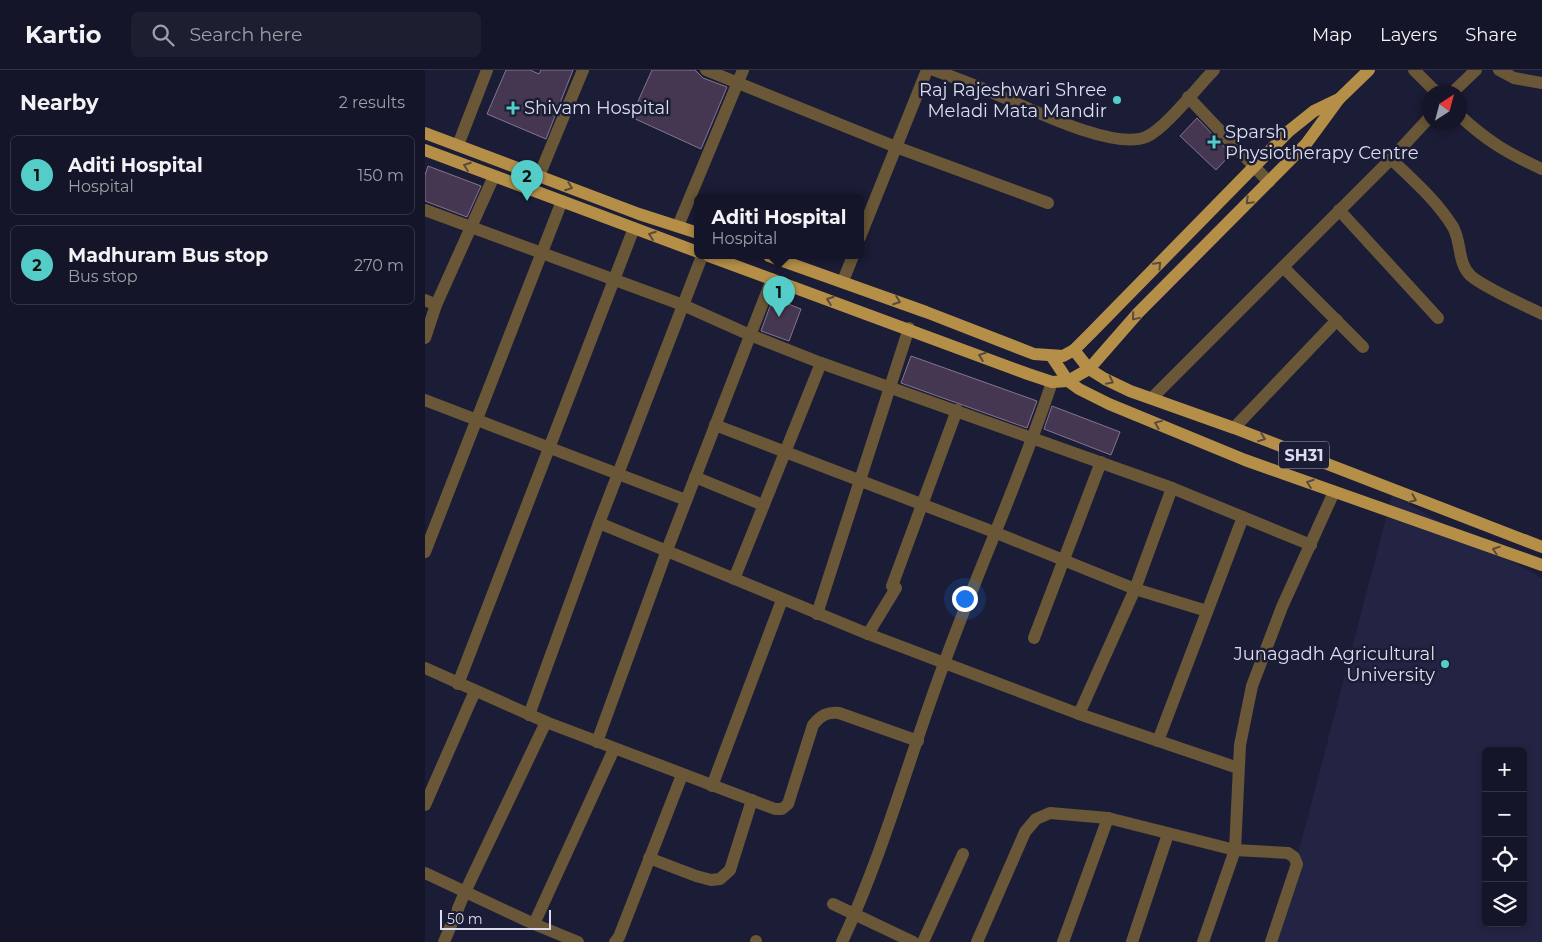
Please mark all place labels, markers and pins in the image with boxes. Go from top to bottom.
place label: Raj Rajeshwari Shree Meladi Mata Mandir [919,79,1107,122]
marker: Raj Rajeshwari Shree Meladi Mata Mandir [1111,94,1123,106]
place label: Shivam Hospital [524,97,670,119]
marker: Shivam Hospital [506,101,520,115]
place label: Sparsh Physiotherapy Centre [1225,121,1419,164]
marker: Sparsh Physiotherapy Centre [1207,135,1221,149]
pin: 2 [511,160,543,201]
pin: 1 [763,276,795,317]
place label: Junagadh Agricultural University [1233,643,1435,686]
marker: Junagadh Agricultural University [1439,658,1451,670]

